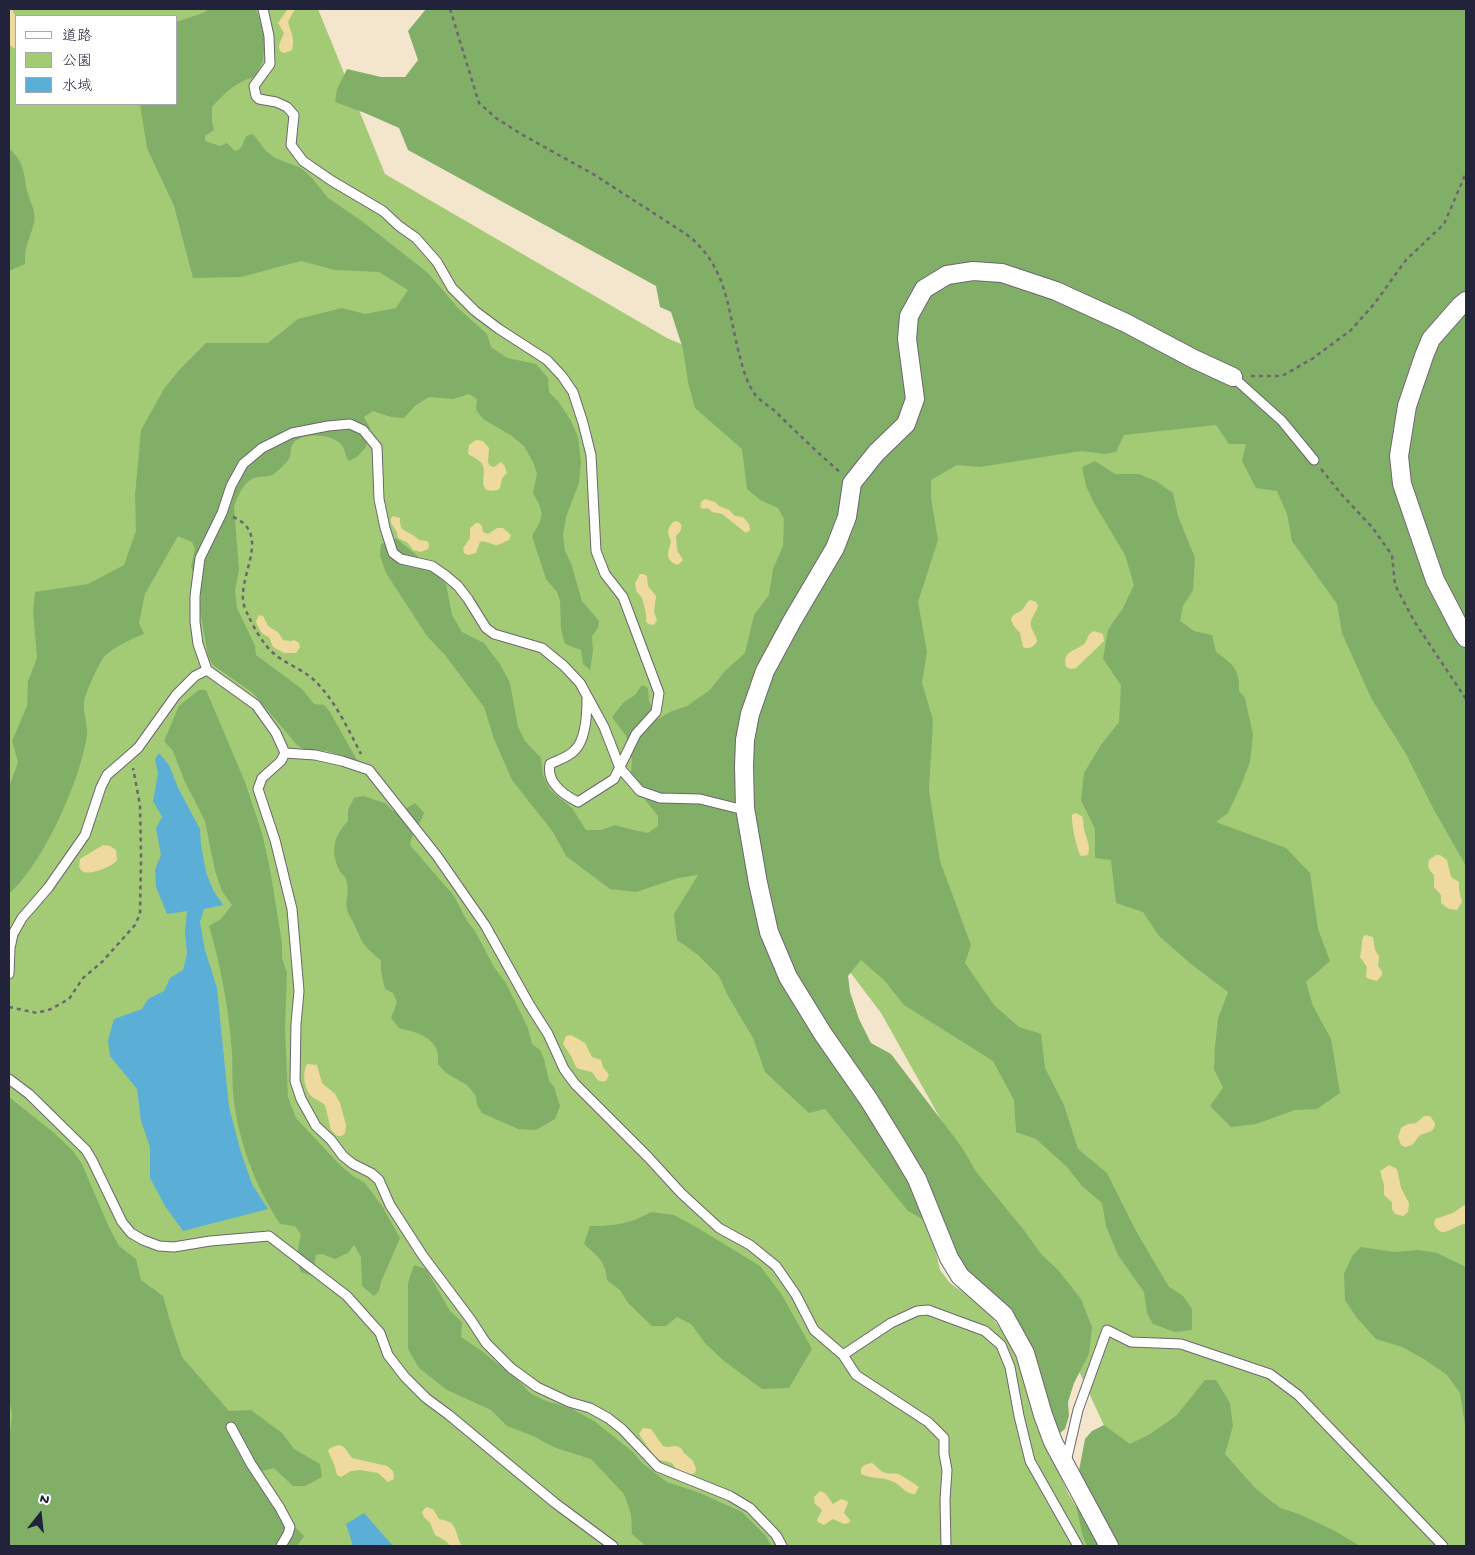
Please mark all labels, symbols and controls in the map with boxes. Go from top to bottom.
legend [15,15,178,105]
text: 道路 [62,28,92,46]
text: 公園 [62,53,92,71]
text: 水域 [62,78,92,96]
north arrow [15,1490,65,1540]
text: N [38,1491,51,1510]

